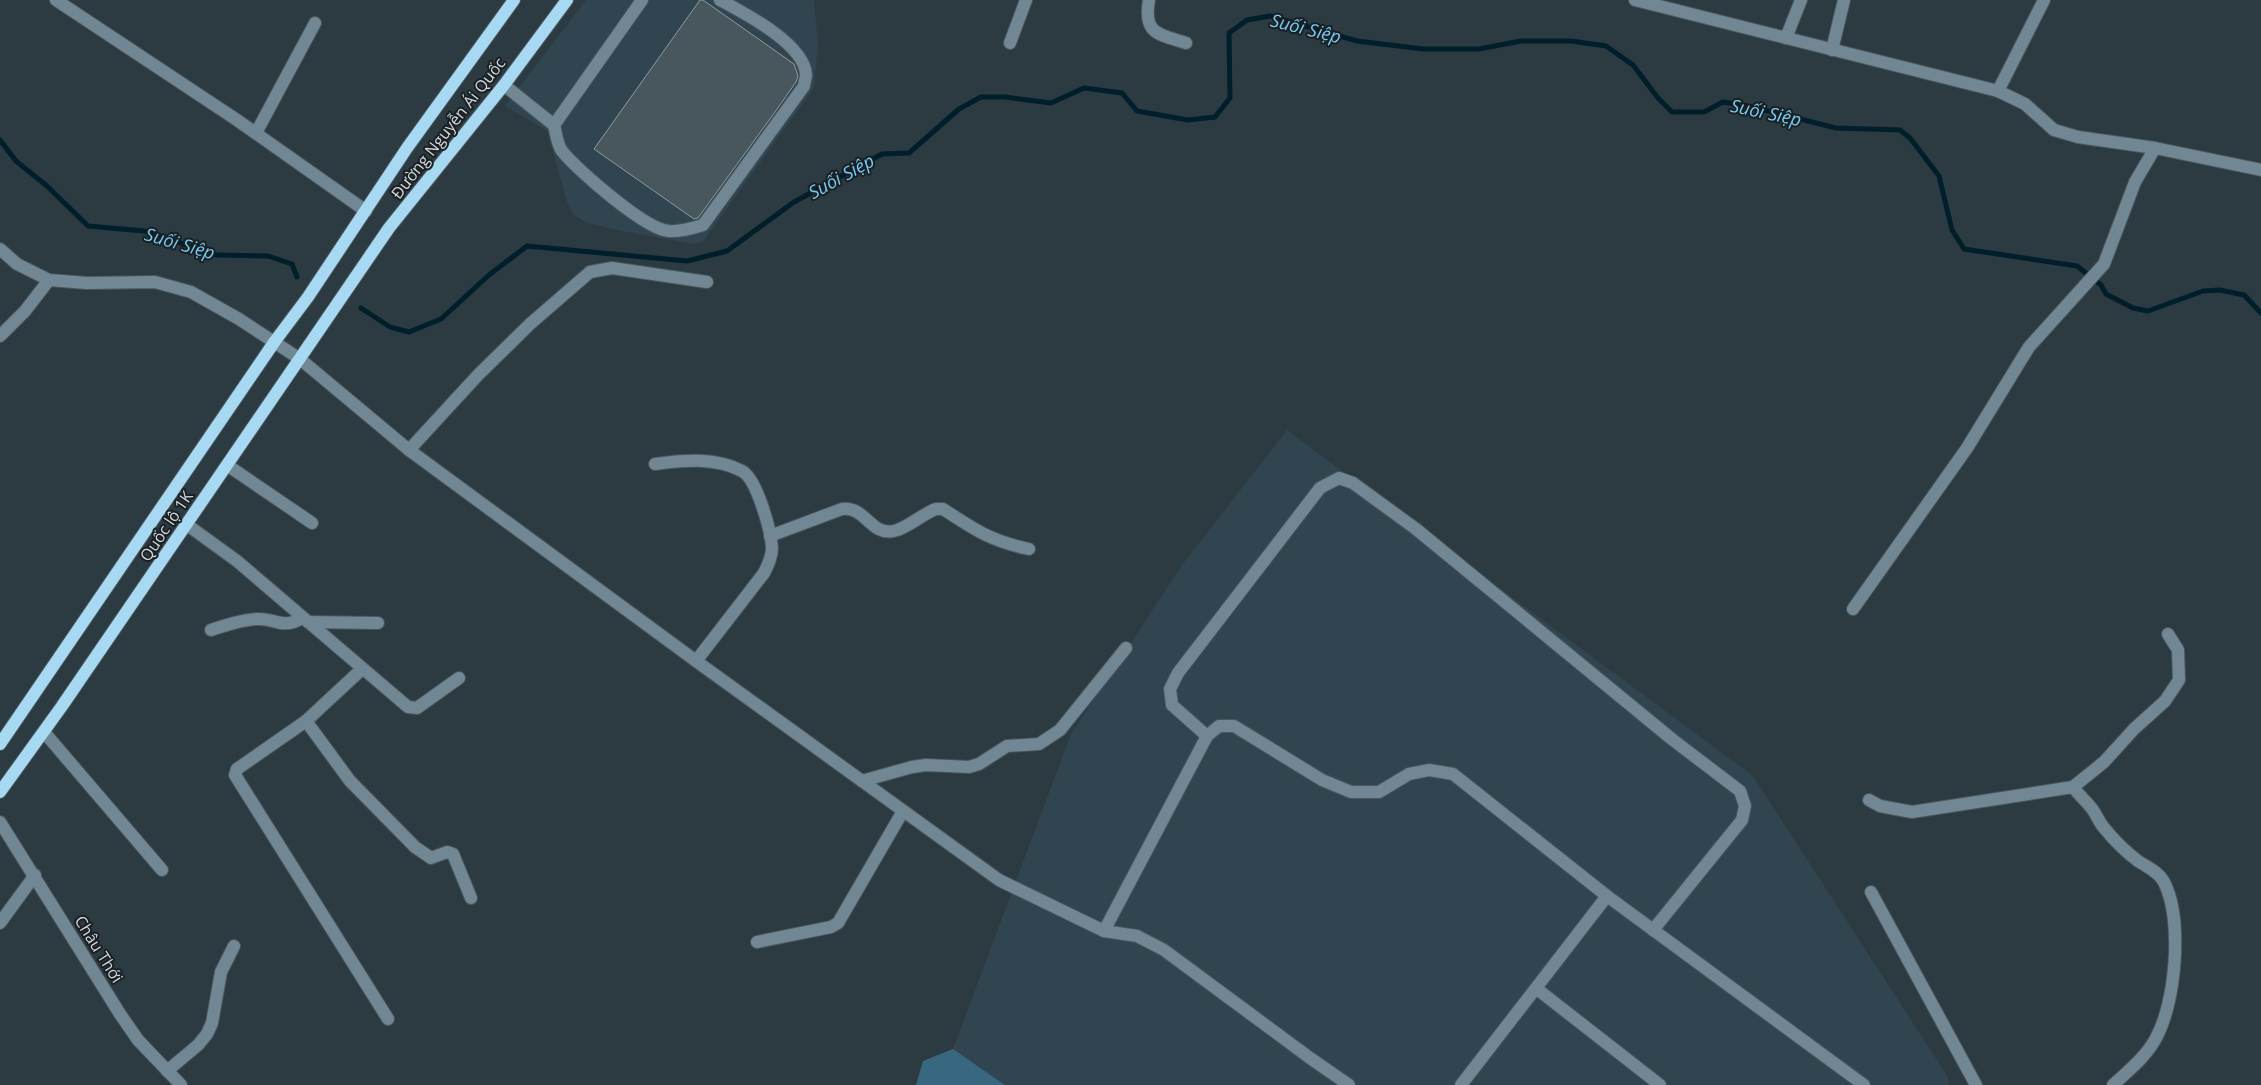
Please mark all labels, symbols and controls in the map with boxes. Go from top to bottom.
water label: Suối Siệp [1268,8,1344,48]
street label: Đường Nguyễn Ái Quốc [386,52,510,203]
water label: Suối Siệp [1728,93,1804,131]
water label: Suối Siệp [804,148,878,204]
water label: Suối Siệp [142,222,218,264]
street label: Quốc lộ 1K [134,486,198,566]
street label: Châu Thới [70,911,128,987]

